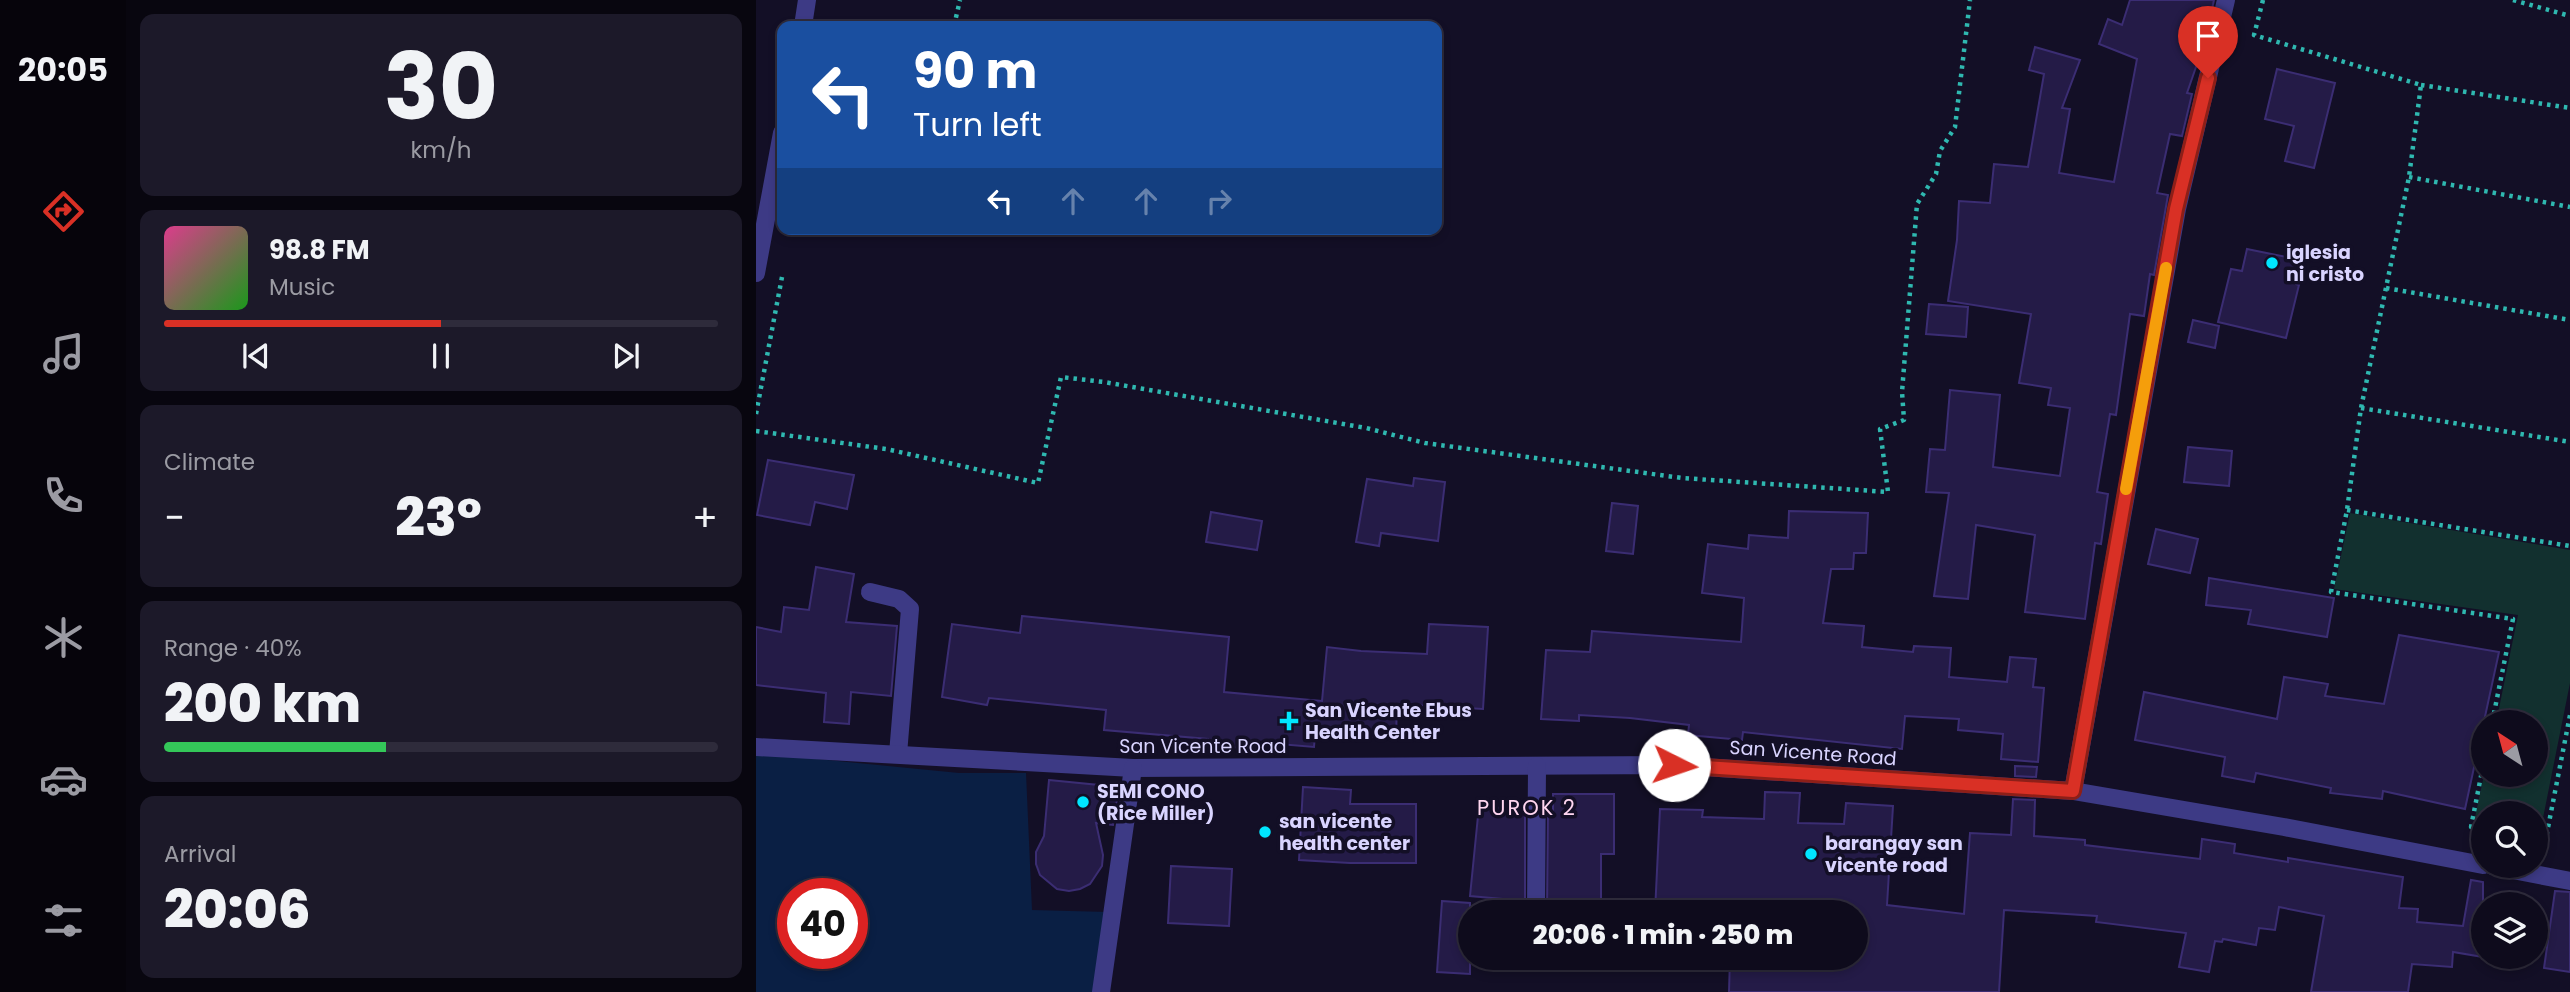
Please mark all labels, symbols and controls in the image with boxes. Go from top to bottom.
pin [2178,6,2238,78]
icon: arrive [2189,17,2227,55]
text: 30 [384,23,498,151]
text: 90 m [913,37,1037,105]
text: 20:05 [18,47,108,92]
icon: left [798,49,889,140]
text: Turn left [913,102,1042,147]
text: km/h [410,134,472,166]
icon: left [981,182,1019,220]
icon: ahead [1054,182,1092,220]
icon: ahead [1127,182,1165,220]
icon: right [1200,182,1238,220]
icon: directions [39,187,88,236]
text: 98.8 FM [269,232,370,268]
place label: iglesia ni cristo [2286,239,2364,288]
marker: iglesia ni cristo [2264,255,2280,271]
text: Music [269,271,335,303]
icon: music [39,329,88,378]
icon: previous [237,337,275,375]
icon: pause [422,337,460,375]
icon: next [607,337,645,375]
text: Climate [164,446,255,478]
icon: phone [39,471,88,520]
text: 23° [395,481,482,554]
text: − [164,491,185,544]
text: + [692,491,718,544]
icon: climate [39,613,88,662]
text: Range · 40% [164,632,302,664]
text: 200 km [164,667,361,740]
place label: San Vicente Ebus Health Center [1305,697,1472,746]
north arrow [2471,710,2548,788]
map controls [2471,710,2548,969]
marker: San Vicente Ebus Health Center [1279,711,1299,731]
position arrow [1637,728,1711,802]
street label: San Vicente Road [1119,733,1287,760]
street label: San Vicente Road [1729,734,1897,772]
icon: car [39,755,88,804]
place label: SEMI CONO (Rice Miller) [1097,778,1214,827]
district label: PUROK 2 [1477,793,1577,822]
marker: SEMI CONO (Rice Miller) [1075,794,1091,810]
button: search [2471,801,2548,878]
place label: san vicente health center [1279,808,1410,857]
marker: san vicente health center [1257,824,1273,840]
place label: barangay san vicente road [1825,830,1963,879]
text: Arrival [164,838,236,870]
marker: barangay san vicente road [1803,846,1819,862]
text: 20:06 [164,873,311,946]
speed limit sign: 40 [777,878,868,969]
button: layers [2471,892,2548,969]
icon: filters [39,896,88,945]
text: 20:06 · 1 min · 250 m [1533,917,1793,953]

